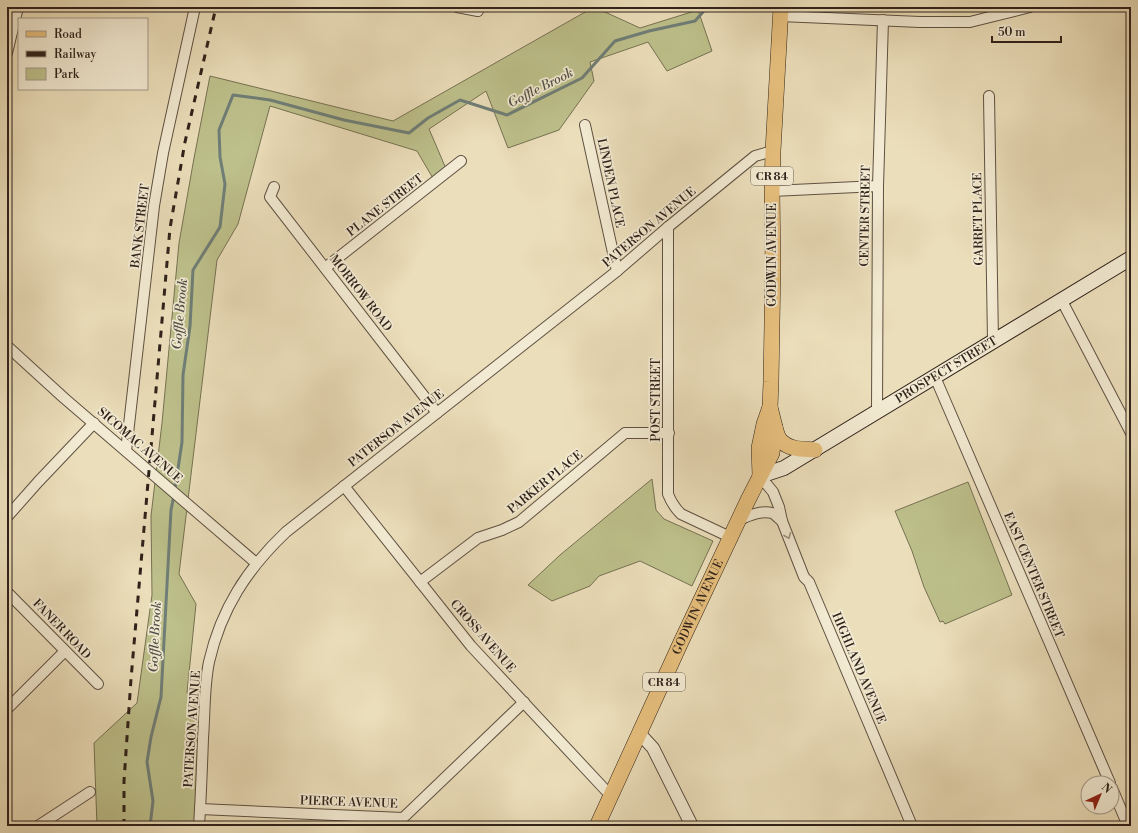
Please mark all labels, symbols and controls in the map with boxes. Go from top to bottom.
legend [18,18,148,90]
scale bar [992,18,1061,44]
text: 50 m [998,25,1026,40]
text: Road [54,27,82,42]
text: Railway [54,47,96,62]
water label: Goffle Brook [505,64,576,111]
text: Park [54,67,80,82]
street label: LINDEN PLACE [594,137,627,229]
street label: CENTER STREET [857,165,874,267]
road number: CR 84 [751,167,793,185]
street label: PLANE STREET [344,171,427,240]
street label: GARRET PLACE [970,172,987,266]
street label: BANK STREET [128,182,153,270]
street label: PATERSON AVENUE [600,184,699,271]
street label: GODWIN AVENUE [765,203,780,307]
street label: MORROW ROAD [326,252,395,335]
water label: Goffle Brook [169,278,191,350]
street label: PROSPECT STREET [893,333,1001,407]
street label: POST STREET [649,358,664,442]
street label: PATERSON AVENUE [345,386,447,470]
street label: SICOMAC AVENUE [94,404,185,486]
street label: PARKER PLACE [505,448,586,517]
street label: EAST CENTER STREET [1000,510,1067,641]
one-way arrow [784,532,792,539]
street label: GODWIN AVENUE [669,557,727,657]
street label: FANER ROAD [29,596,94,662]
street label: CROSS AVENUE [447,597,518,676]
water label: Goffle Brook [145,601,165,673]
street label: HIGHLAND AVENUE [828,610,889,726]
street label: PATERSON AVENUE [181,670,204,788]
road number: CR 84 [643,673,685,691]
north arrow [1080,775,1120,815]
text: N [1098,780,1114,797]
street label: PIERCE AVENUE [300,793,398,812]

